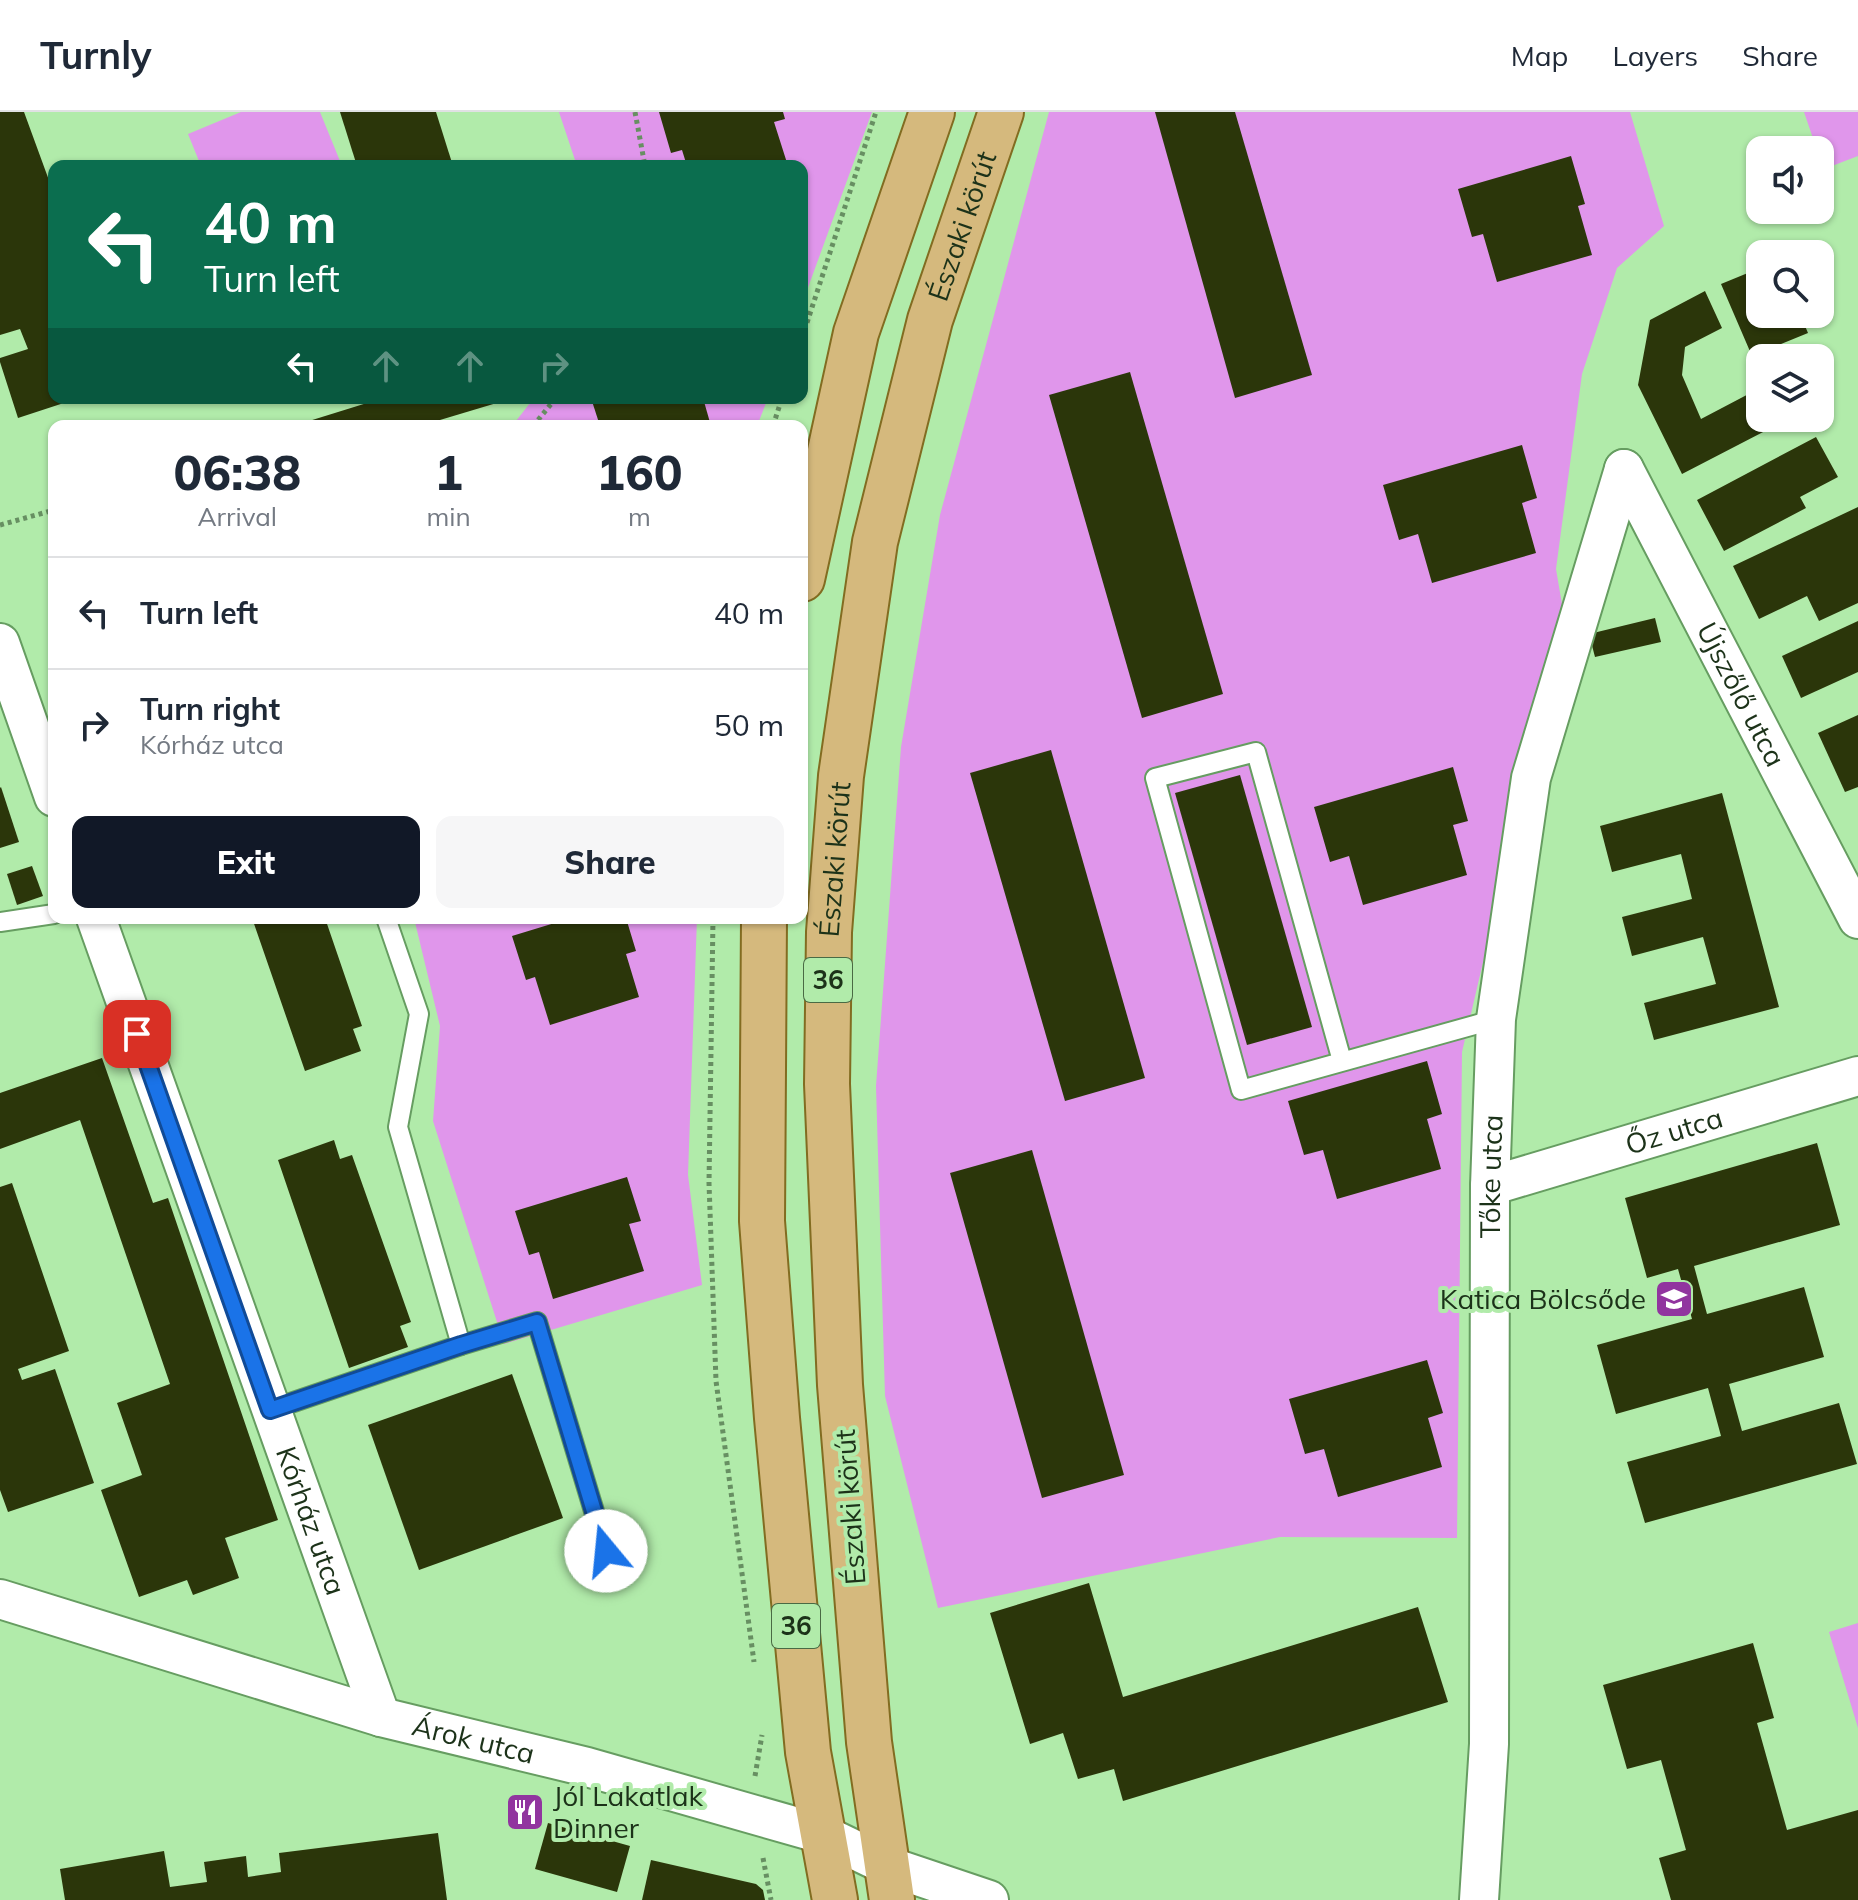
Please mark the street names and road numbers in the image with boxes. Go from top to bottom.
street label: Északi körút [920,146,1003,305]
street label: Újszőlő utca [1690,616,1793,772]
street label: Északi körút [811,780,858,938]
road number: 36 [804,958,852,1002]
street label: Őz utca [1621,1099,1727,1162]
street label: Tőke utca [1472,1114,1510,1238]
street label: Északi körút [827,1428,872,1586]
street label: Kórház utca [269,1442,354,1600]
road number: 36 [772,1604,820,1648]
street label: Árok utca [409,1707,538,1771]

